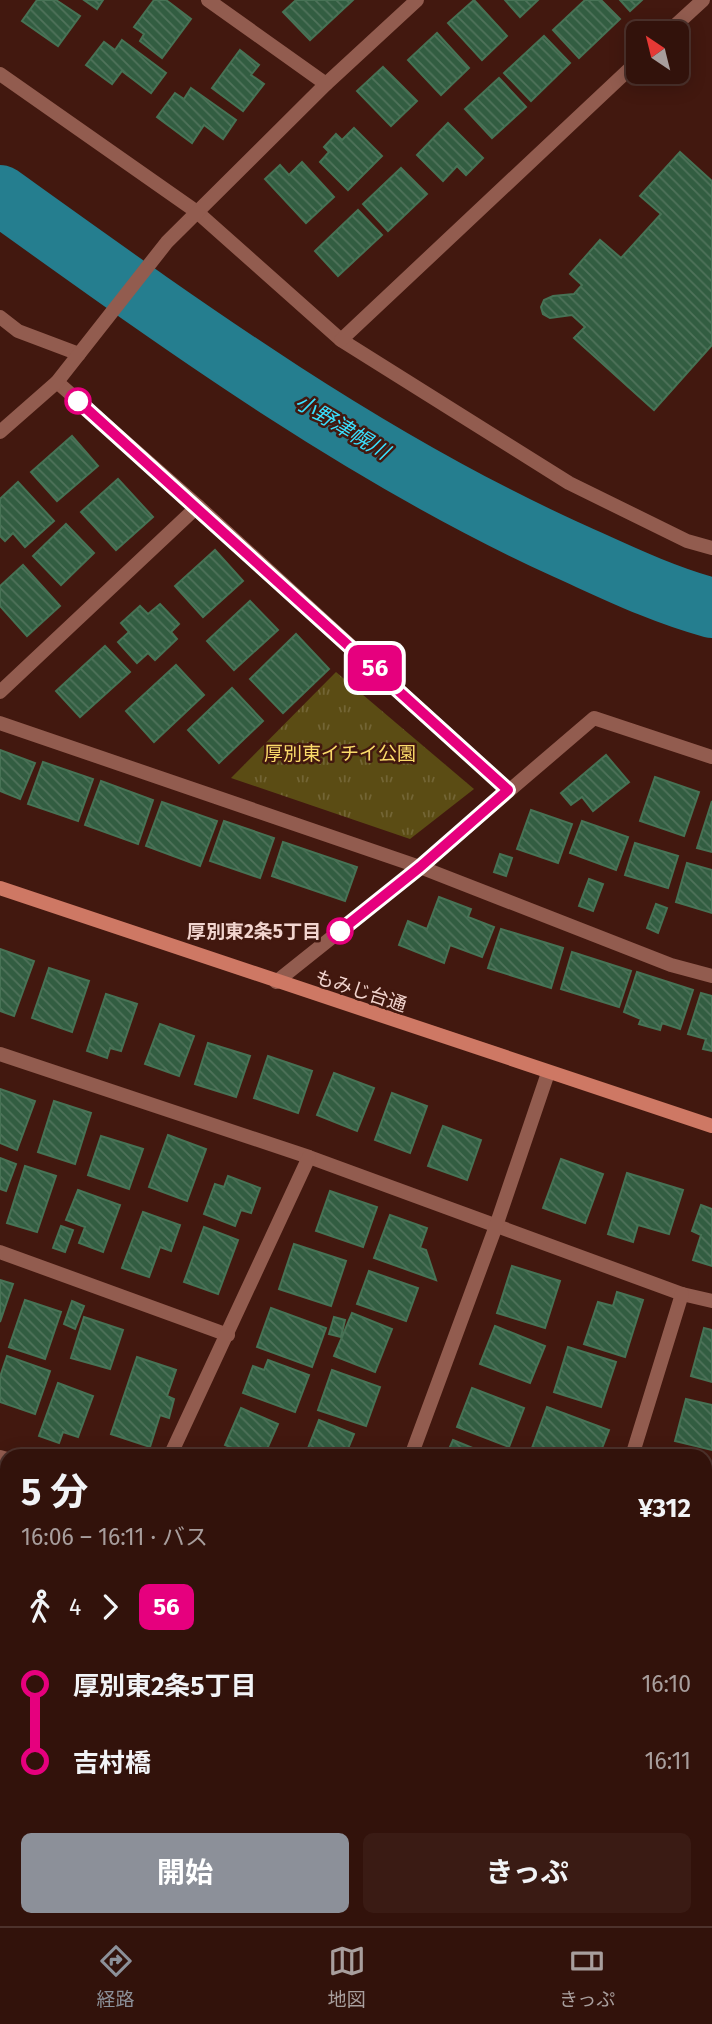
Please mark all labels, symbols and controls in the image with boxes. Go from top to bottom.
north arrow [626,21,690,84]
map controls [626,21,689,84]
unlabelled marker [65,388,91,414]
water label: 小野津幌川 [290,389,395,466]
line badge: 56 [344,645,406,691]
text: 56 [362,654,388,682]
park label: 厚別東イチイ公園 [264,742,416,765]
marker: 厚別東2条5丁目 [327,918,353,944]
place label: 厚別東2条5丁目 [187,920,321,943]
street label: もみじ台通 [312,965,410,1017]
text: 5 分 [21,1469,88,1515]
text: ¥312 [638,1493,691,1524]
text: 16:06 – 16:11 · バス [21,1523,208,1551]
icon: walk [21,1588,59,1626]
icon: forward [91,1588,129,1626]
text: 4 [69,1593,81,1621]
text: 56 [153,1593,180,1621]
text: 16:10 [641,1670,691,1698]
text: 厚別東2条5丁目 [73,1671,256,1702]
text: 16:11 [645,1747,691,1775]
text: 吉村橋 [73,1748,151,1779]
button: 開始 [21,1833,349,1913]
button: きっぷ [363,1833,691,1913]
tab: 経路 [97,1942,135,2011]
tab: 地図 [328,1942,366,2011]
tab: きっぷ [559,1942,615,2011]

